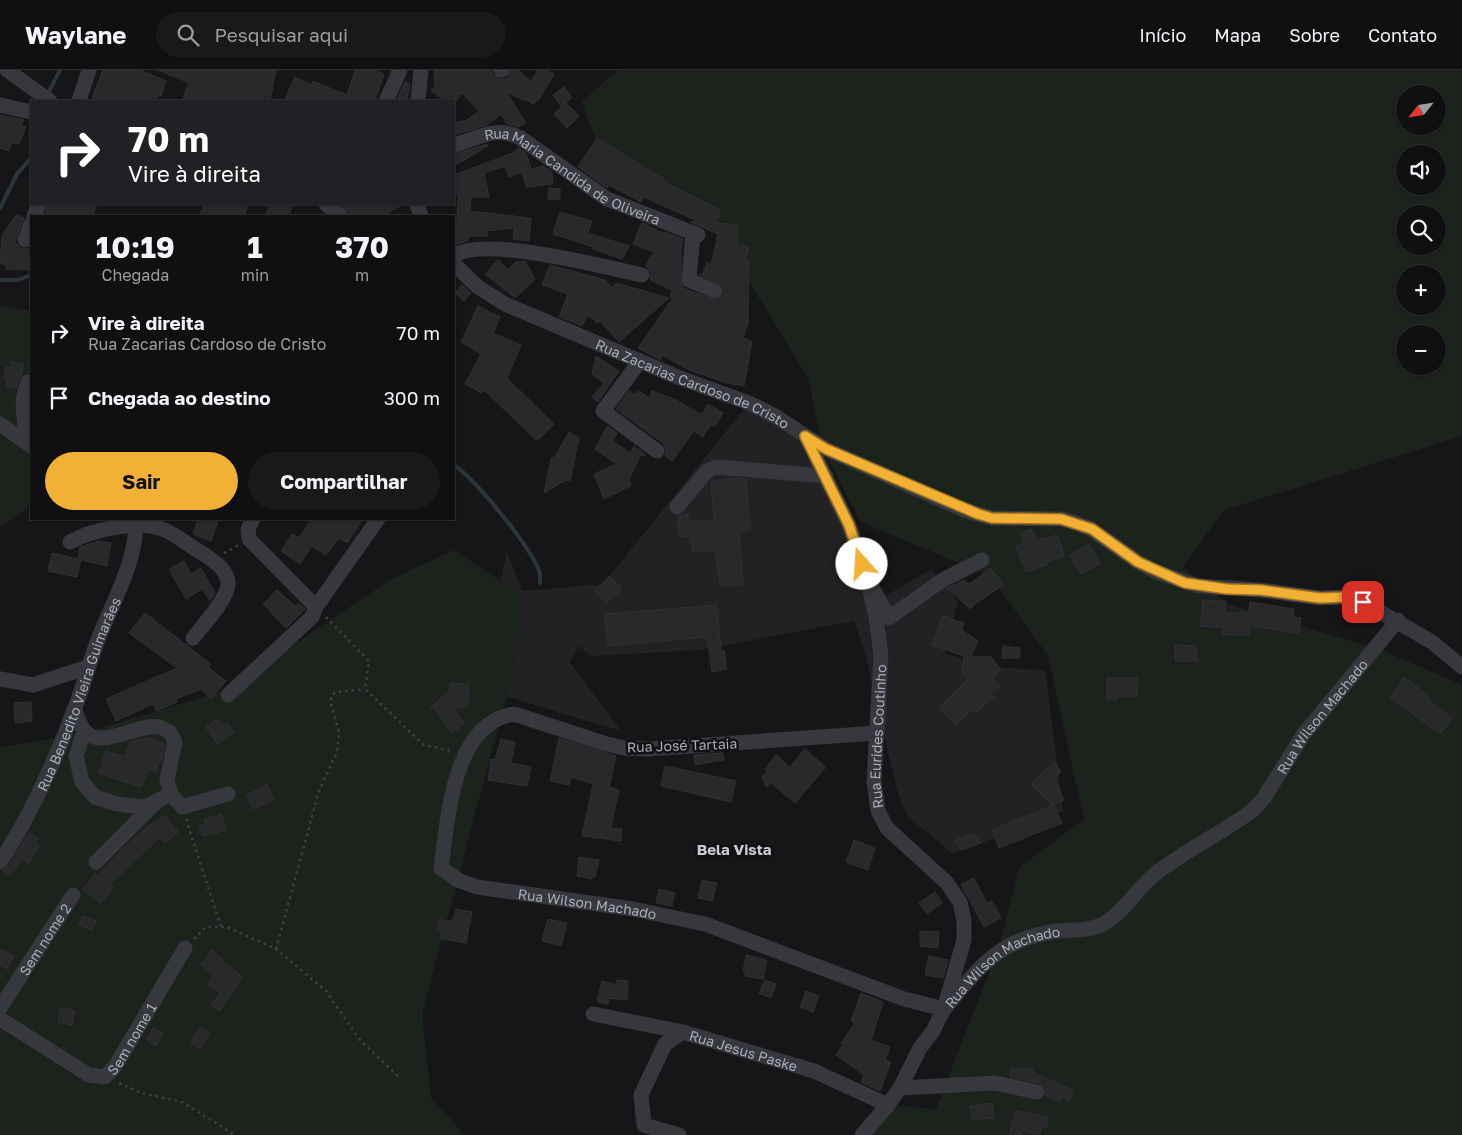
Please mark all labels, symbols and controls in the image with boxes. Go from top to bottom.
search box [156,12,506,57]
text: Waylane [25,20,126,49]
icon: search [174,21,202,49]
text: Pesquisar aqui [214,23,348,46]
text: Início [1139,24,1186,46]
text: Mapa [1214,24,1261,46]
text: Sobre [1289,24,1340,46]
text: Contato [1368,24,1437,46]
north arrow [1396,85,1446,135]
map controls [1396,85,1446,375]
text: 70 m [128,118,209,160]
icon: right [45,120,110,185]
street label: Rua Maria Candida de Oliveira [483,124,663,228]
button: sound [1396,145,1446,195]
text: Vire à direita [128,160,261,187]
button: search [1396,205,1446,255]
text: 10:19 [96,229,175,265]
text: 1 [247,229,263,265]
text: 370 [335,229,389,265]
text: Chegada [102,265,169,285]
text: min [241,265,269,285]
text: m [355,265,369,285]
button: + [1396,265,1446,315]
text: Vire à direita [88,311,205,334]
icon: right [45,319,73,347]
text: 70 m [397,321,440,344]
button: − [1396,325,1446,375]
text: Rua Zacarias Cardoso de Cristo [88,334,326,354]
street label: Rua Zacarias Cardoso de Cristo [593,335,793,432]
icon: arrive [45,384,73,412]
text: Chegada ao destino [88,386,271,409]
text: 300 m [384,386,440,409]
button: Sair [45,452,238,510]
button: Compartilhar [248,452,440,510]
position arrow [835,537,887,589]
pin [1342,581,1384,623]
icon: arrive [1349,588,1377,616]
street label: Rua Benedito Vieira Guimarães [33,594,124,793]
street label: Rua Wilson Machado [1273,655,1371,777]
street label: Rua Eurides Coutinho [865,664,889,810]
street label: Rua José Tartaia [626,735,738,755]
district label: Bela Vista [697,840,772,858]
street label: Rua Wilson Machado [517,884,658,922]
street label: Sem nome 2 [15,900,74,978]
street label: Rua Wilson Machado [941,922,1061,1011]
street label: Sem nome 1 [103,999,159,1078]
street label: Rua Jesus Paske [687,1026,800,1074]

